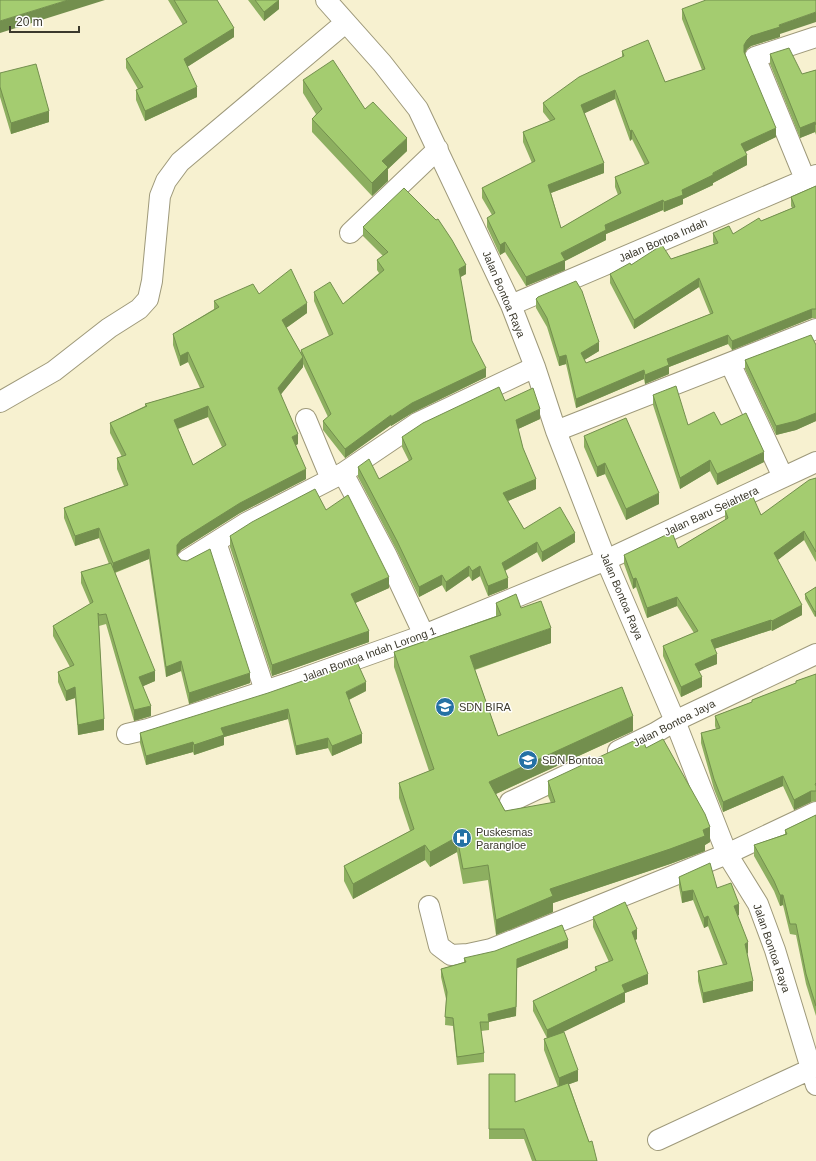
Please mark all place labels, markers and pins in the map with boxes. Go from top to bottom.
school or university icon: SDN BIRA [434,696,456,718]
place label: SDN BIRA [459,701,512,713]
school or university icon: SDN Bontoa [517,749,539,771]
place label: SDN Bontoa [542,754,604,766]
place label: Puskesmas Parangloe [476,826,533,851]
hospital icon: Puskesmas Parangloe [451,827,473,849]

